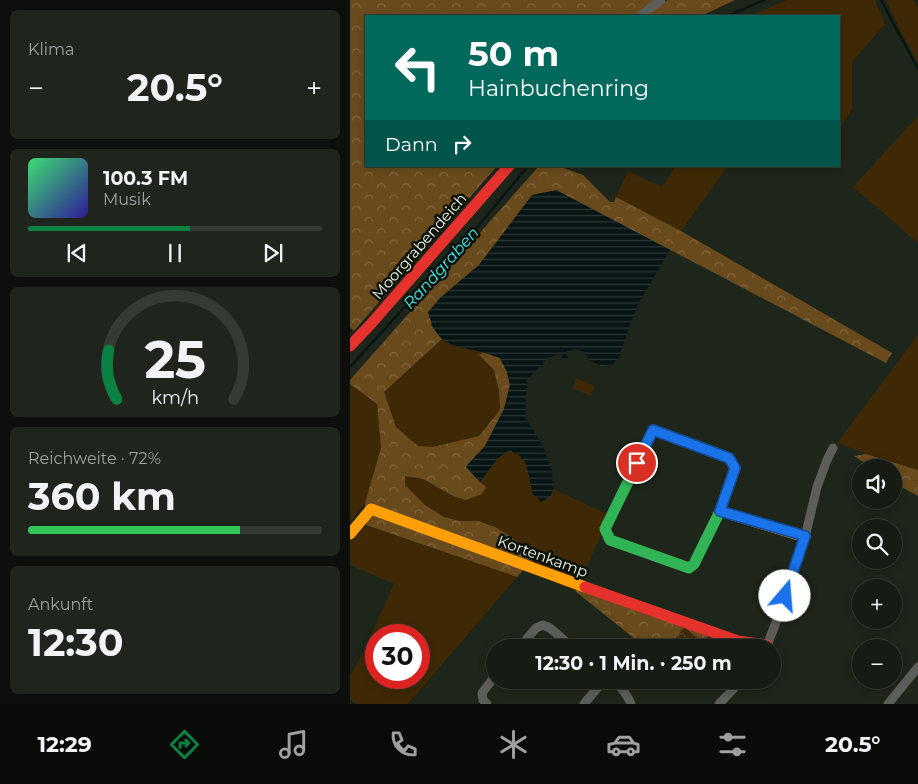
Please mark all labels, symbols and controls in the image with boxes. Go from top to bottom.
text: 50 m [468,32,559,75]
icon: left [385,35,450,100]
text: Klima [28,40,74,59]
text: 20.5° [127,64,223,111]
text: − [28,71,44,105]
text: + [306,71,322,105]
text: Hainbuchenring [468,75,649,102]
icon: right [448,130,476,158]
text: Dann [385,133,438,156]
text: 100.3 FM [103,167,188,190]
street label: Moorgrabendeich [368,189,470,303]
text: Musik [103,190,151,209]
water label: Randgraben [399,223,483,313]
icon: previous [63,239,91,267]
icon: pause [161,239,189,267]
icon: next [259,239,287,267]
text: 25 [144,328,206,391]
text: km/h [151,387,199,408]
pin [616,442,658,484]
text: Reichweite · 72% [28,449,161,468]
icon: arrive [623,449,651,477]
map controls [852,459,902,689]
button: sound [852,459,902,509]
text: 360 km [28,473,176,520]
button: search [852,519,902,569]
street label: Kortenkamp [495,531,591,581]
position arrow [758,569,810,621]
button: + [852,579,902,629]
text: Ankunft [28,595,93,614]
text: 12:30 [28,619,124,666]
speed limit sign: 30 [365,624,430,689]
button: − [852,639,902,689]
text: 12:30 · 1 Min. · 250 m [535,652,732,675]
icon: directions [167,727,202,762]
icon: music [276,727,311,762]
icon: phone [386,727,421,762]
icon: climate [496,727,531,762]
icon: car [606,727,641,762]
icon: filters [715,727,750,762]
text: 12:29 [37,731,92,758]
text: 20.5° [825,731,881,758]

